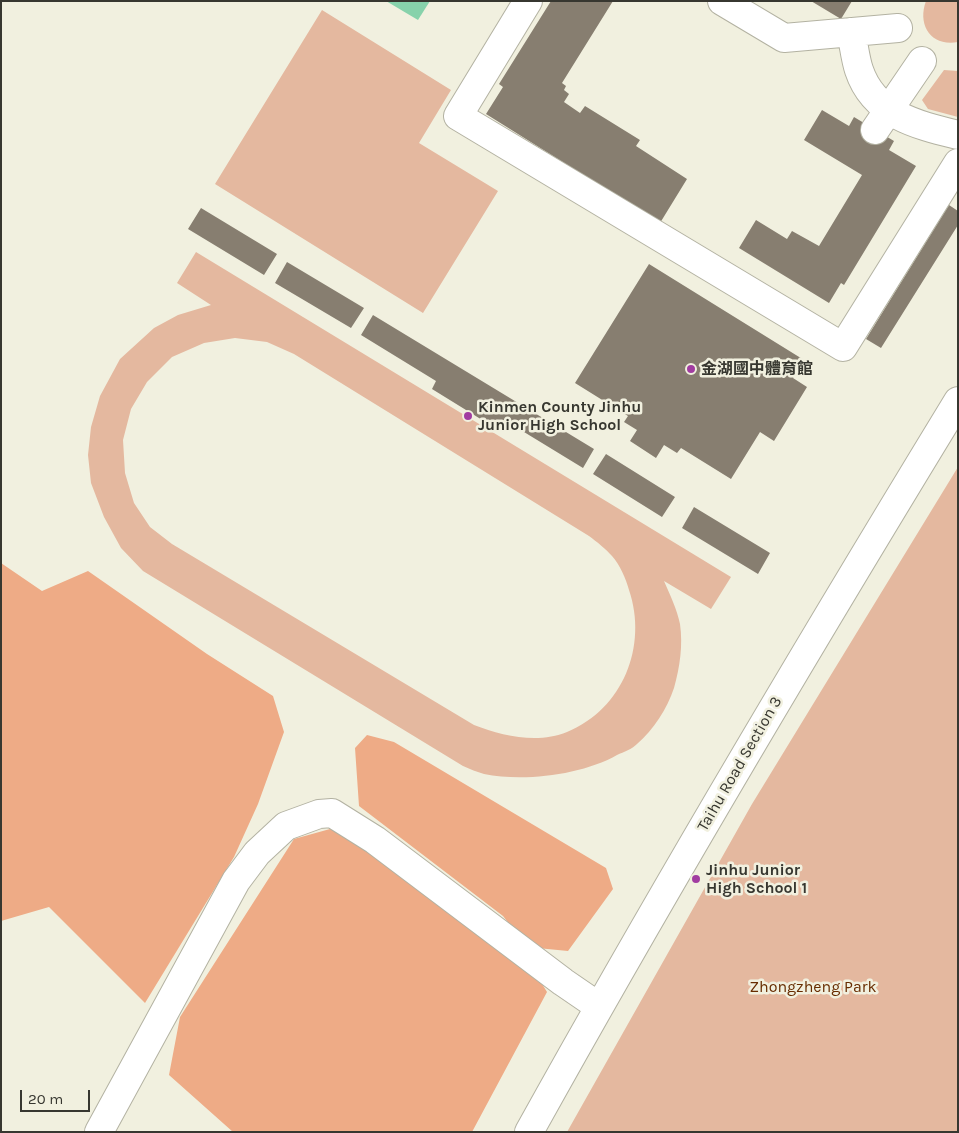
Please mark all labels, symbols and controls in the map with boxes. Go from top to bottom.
place label: 金湖國中體育館 [701,359,813,379]
marker: 金湖國中體育館 [685,363,697,375]
place label: Kinmen County Jinhu Junior High School [478,397,641,435]
marker: Kinmen County Jinhu Junior High School [462,410,474,422]
street label: Taihu Road Section 3 [694,693,786,835]
place label: Jinhu Junior High School 1 [706,860,807,898]
marker: Jinhu Junior High School 1 [690,873,702,885]
park label: Zhongzheng Park [750,977,876,997]
scale bar [22,1080,92,1112]
text: 20 m [28,1090,63,1108]

